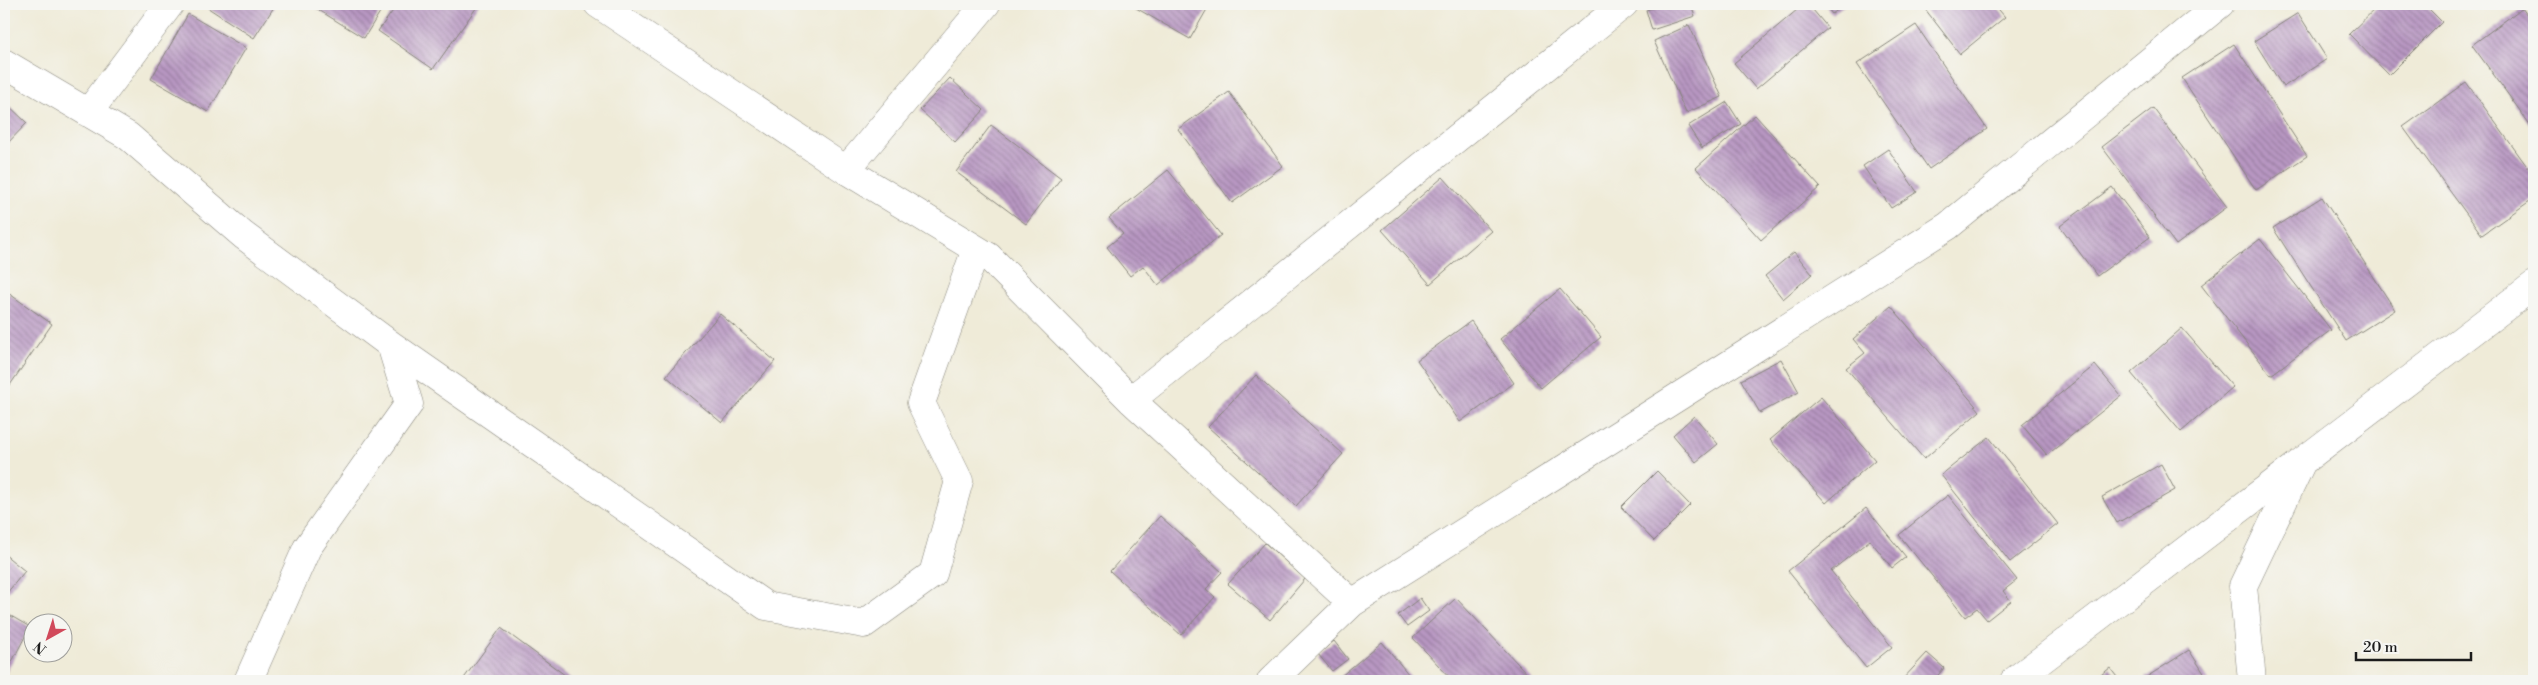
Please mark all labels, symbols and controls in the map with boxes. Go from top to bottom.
north arrow [22,612,72,662]
scale bar [2356,630,2470,662]
text: N [30,637,50,658]
text: 20 m [2363,638,2398,657]

